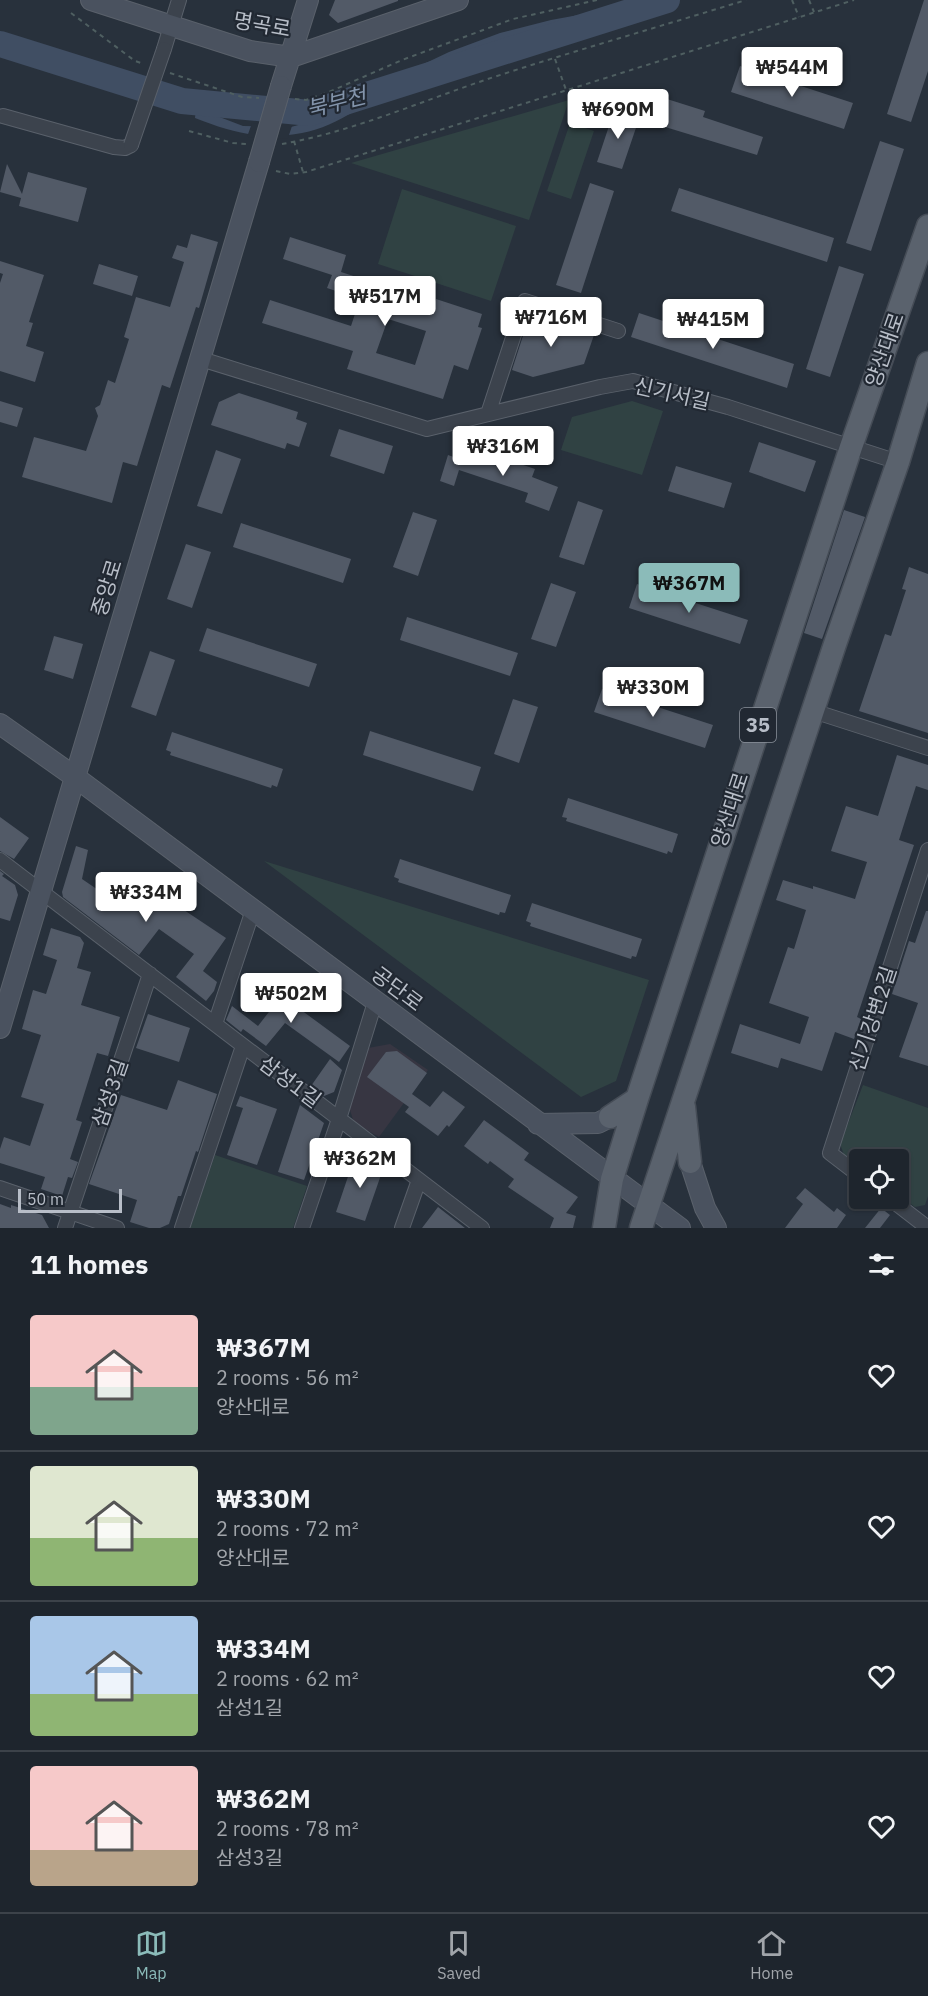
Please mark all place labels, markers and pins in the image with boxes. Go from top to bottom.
pin: ₩544M [750,47,834,98]
pin: ₩690M [576,89,660,140]
pin: ₩517M [343,276,427,327]
pin: ₩716M [509,297,593,348]
pin: ₩415M [671,299,755,350]
pin: ₩316M [461,426,545,477]
pin: ₩367M [647,563,731,614]
pin: ₩330M [611,667,695,718]
pin: ₩334M [104,872,188,923]
pin: ₩502M [249,973,333,1024]
pin: ₩362M [318,1138,402,1189]

